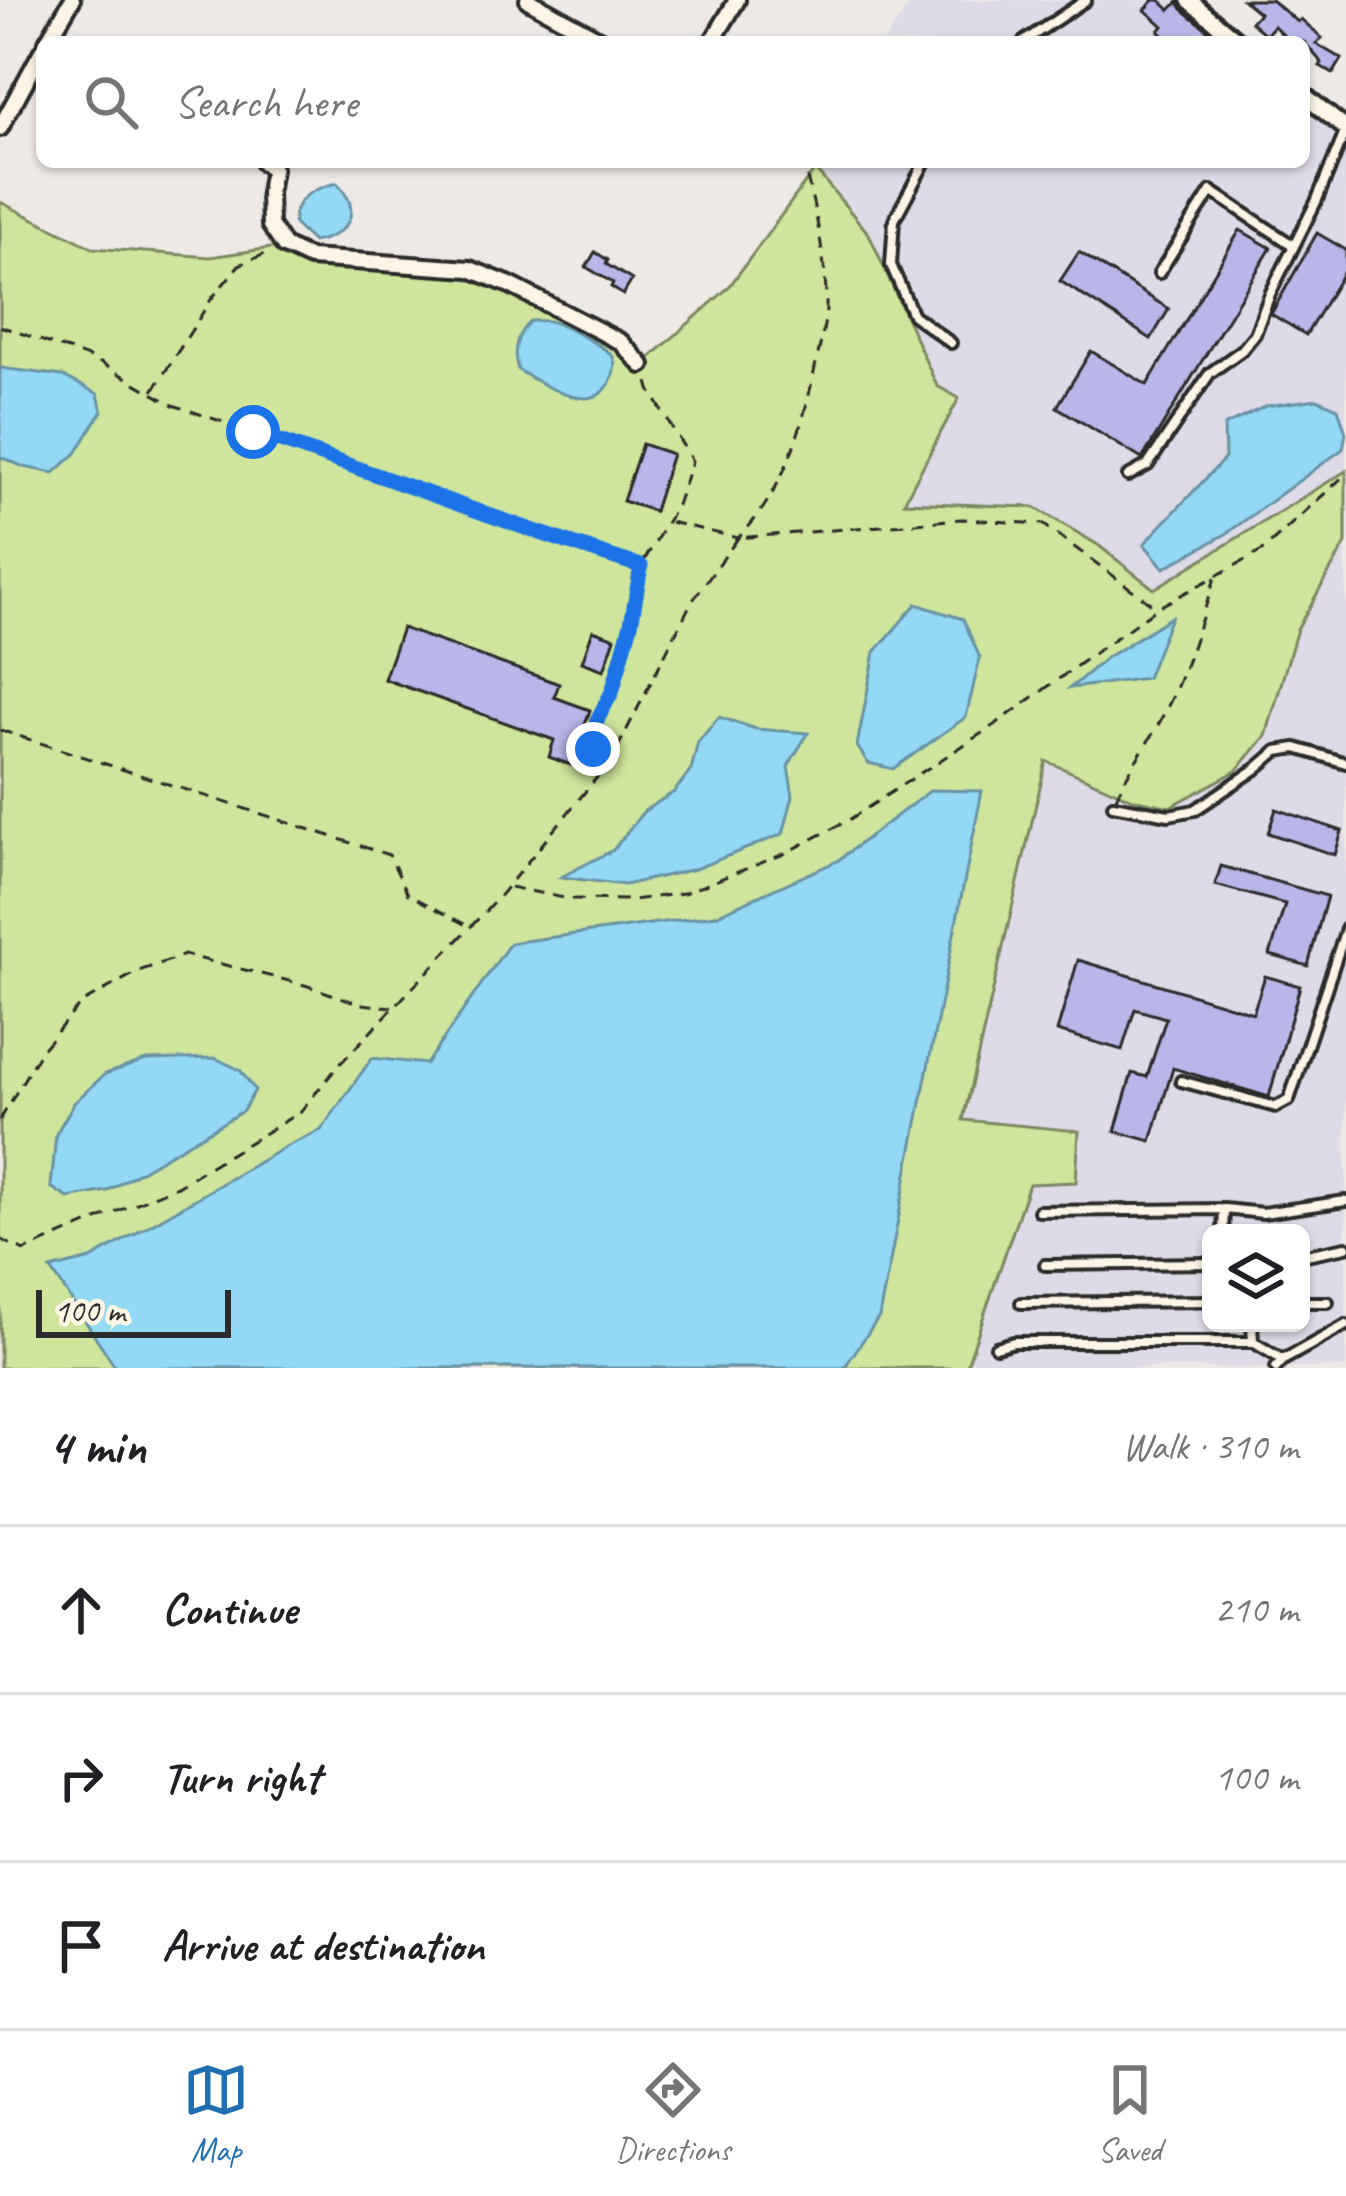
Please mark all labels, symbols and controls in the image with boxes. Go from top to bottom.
search box [36,36,1310,168]
icon: search [78,69,144,135]
text: Search here [174,74,357,131]
route start [226,405,280,459]
route end [566,722,620,776]
map controls [1202,1224,1310,1332]
button: layers [1202,1224,1310,1332]
scale bar [36,1284,231,1337]
text: 100 m [54,1290,125,1332]
text: 4 min [48,1414,146,1478]
text: Walk · 310 m [1122,1422,1298,1471]
icon: ahead [48,1577,114,1643]
text: Continue [162,1581,296,1638]
text: 210 m [1214,1585,1298,1634]
icon: right [48,1745,114,1811]
text: Turn right [162,1749,320,1806]
text: 100 m [1214,1753,1298,1802]
icon: arrive [48,1913,114,1979]
text: Arrive at destination [162,1917,484,1974]
tab: Map [183,2057,249,2171]
tab: Directions [616,2057,730,2171]
tab: Saved [1097,2057,1163,2171]

